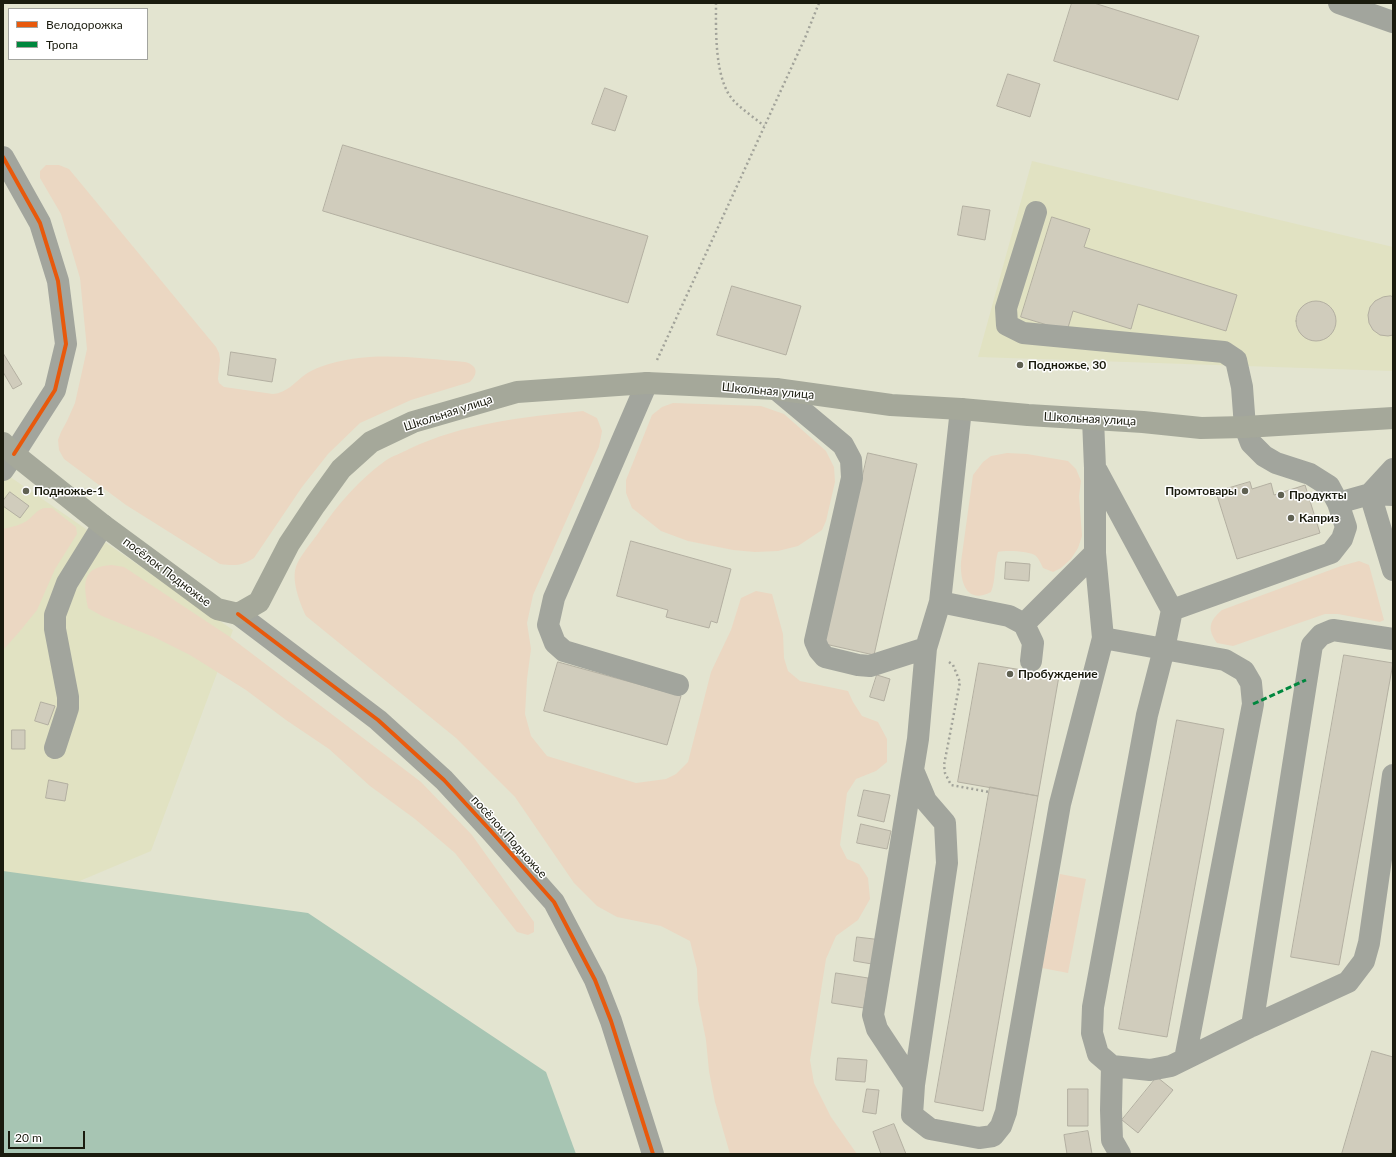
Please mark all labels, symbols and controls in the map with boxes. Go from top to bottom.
legend [8,8,148,60]
text: Велодорожка [46,17,123,32]
text: Тропа [46,37,78,52]
place label: Подножье, 30 [1028,358,1106,372]
marker: Подножье, 30 [1015,360,1025,370]
street label: Школьная улица [721,380,815,402]
street label: Школьная улица [402,392,494,434]
street label: Школьная улица [1043,409,1137,429]
place label: Подножье-1 [34,484,104,498]
place label: Промтовары [1165,484,1237,498]
marker: Подножье-1 [21,486,31,496]
marker: Промтовары [1240,486,1250,496]
place label: Продукты [1289,488,1347,502]
marker: Продукты [1276,490,1286,500]
place label: Каприз [1299,511,1339,525]
marker: Каприз [1286,513,1296,523]
street label: посёлок Подножье [120,534,214,610]
place label: Пробуждение [1018,667,1098,681]
marker: Пробуждение [1005,669,1015,679]
street label: посёлок Подножье [468,793,550,881]
scale bar [10,1123,87,1149]
text: 20 m [15,1130,42,1145]

